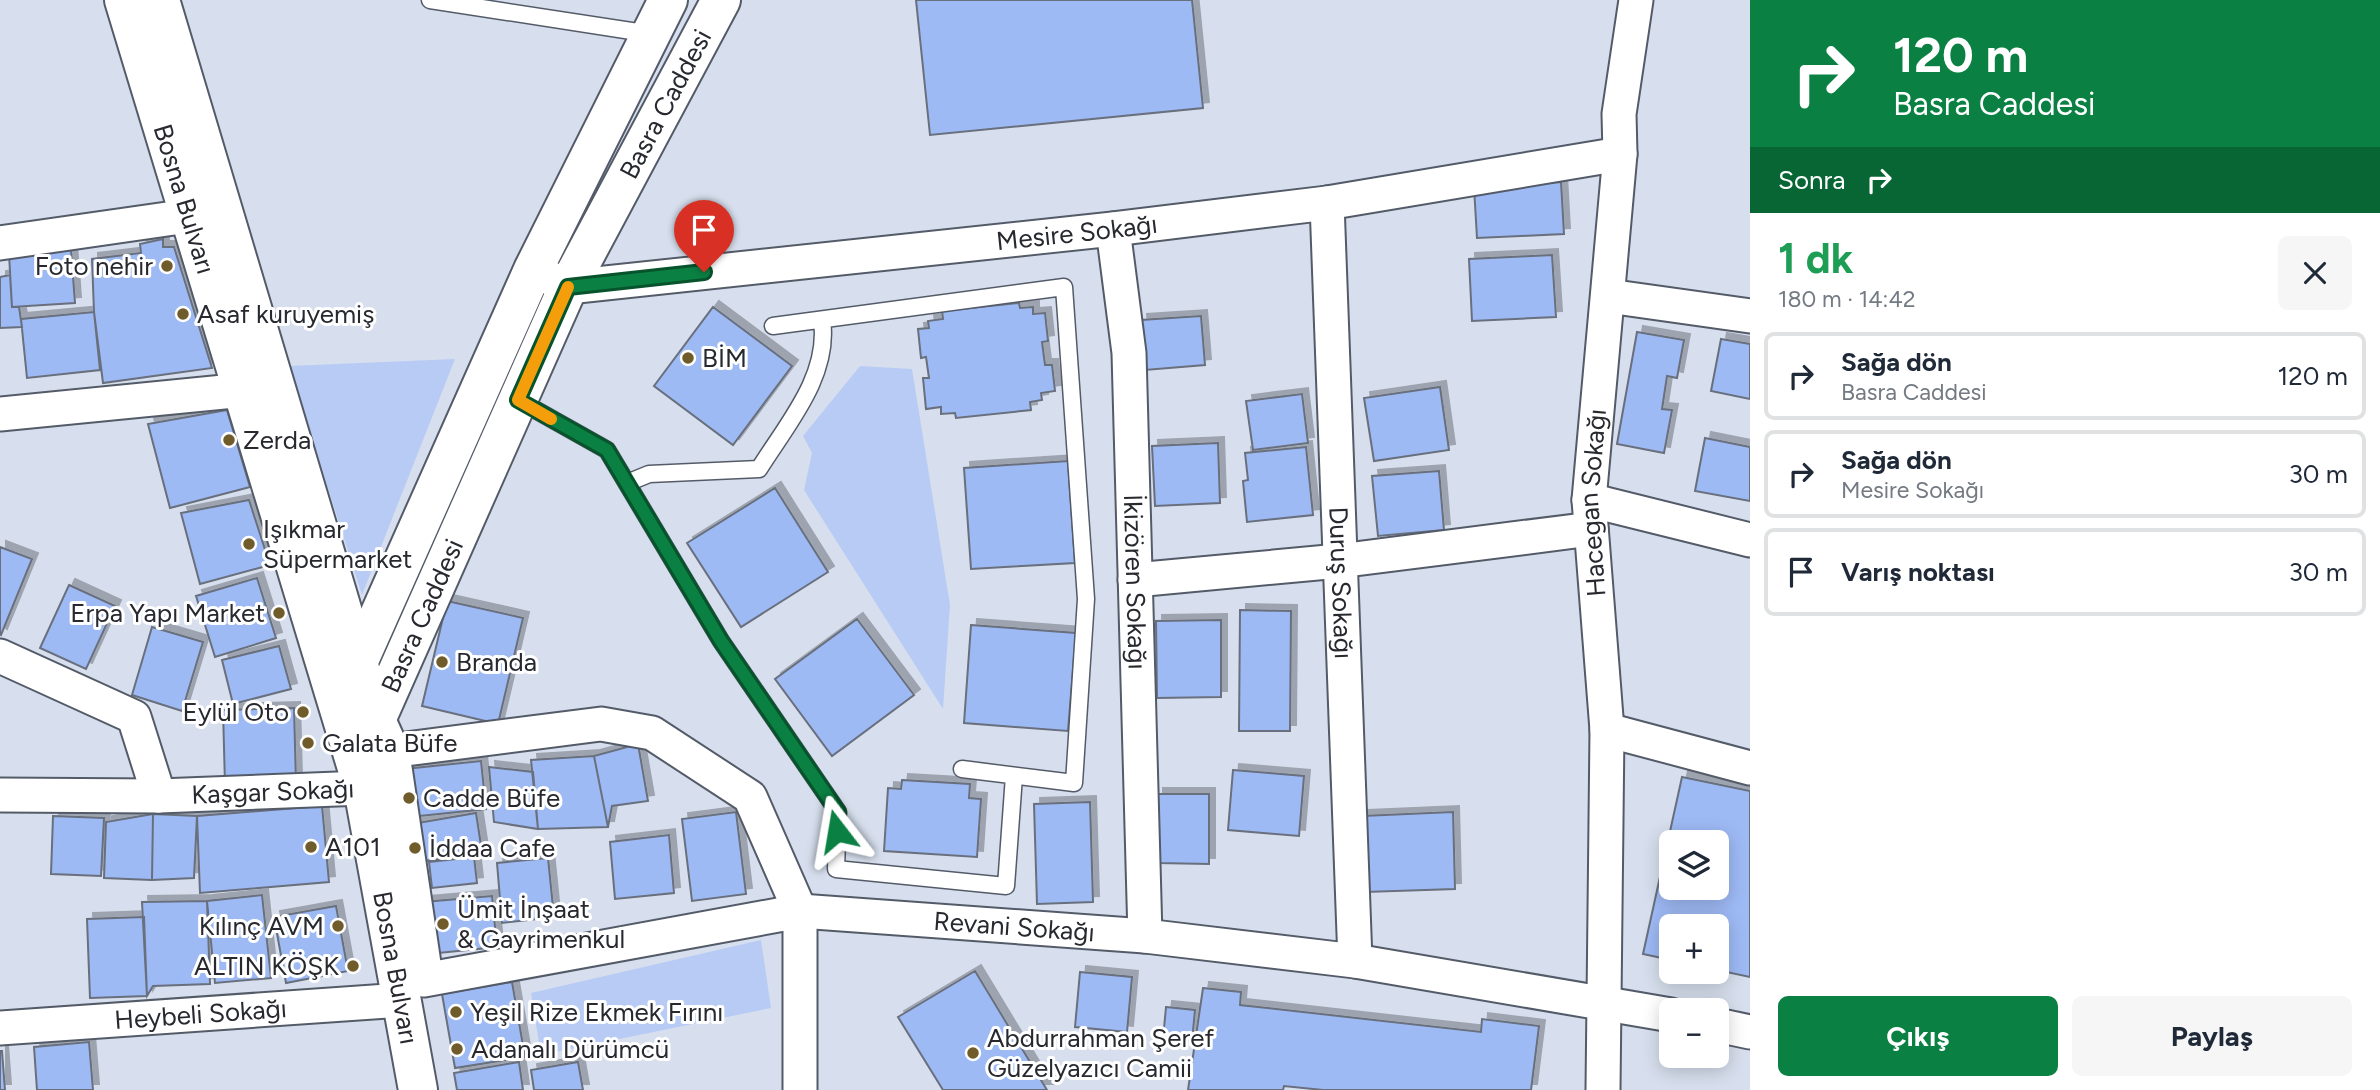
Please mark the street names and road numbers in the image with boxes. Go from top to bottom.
street label: Basra Caddesi [613,24,718,184]
street label: Bosna Bulvarı [147,120,222,278]
street label: Mesire Sokağı [995,208,1159,257]
street label: Hacegan Sokağı [1572,407,1613,598]
street label: İkizören Sokağı [1117,494,1154,670]
street label: Duruş Sokağı [1322,506,1360,659]
street label: Basra Caddesi [374,534,470,698]
street label: Kaşgar Sokağı [191,772,355,811]
street label: Bosna Bulvarı [366,889,425,1047]
street label: Revani Sokağı [932,905,1096,948]
street label: Heybeli Sokağı [113,992,288,1036]

